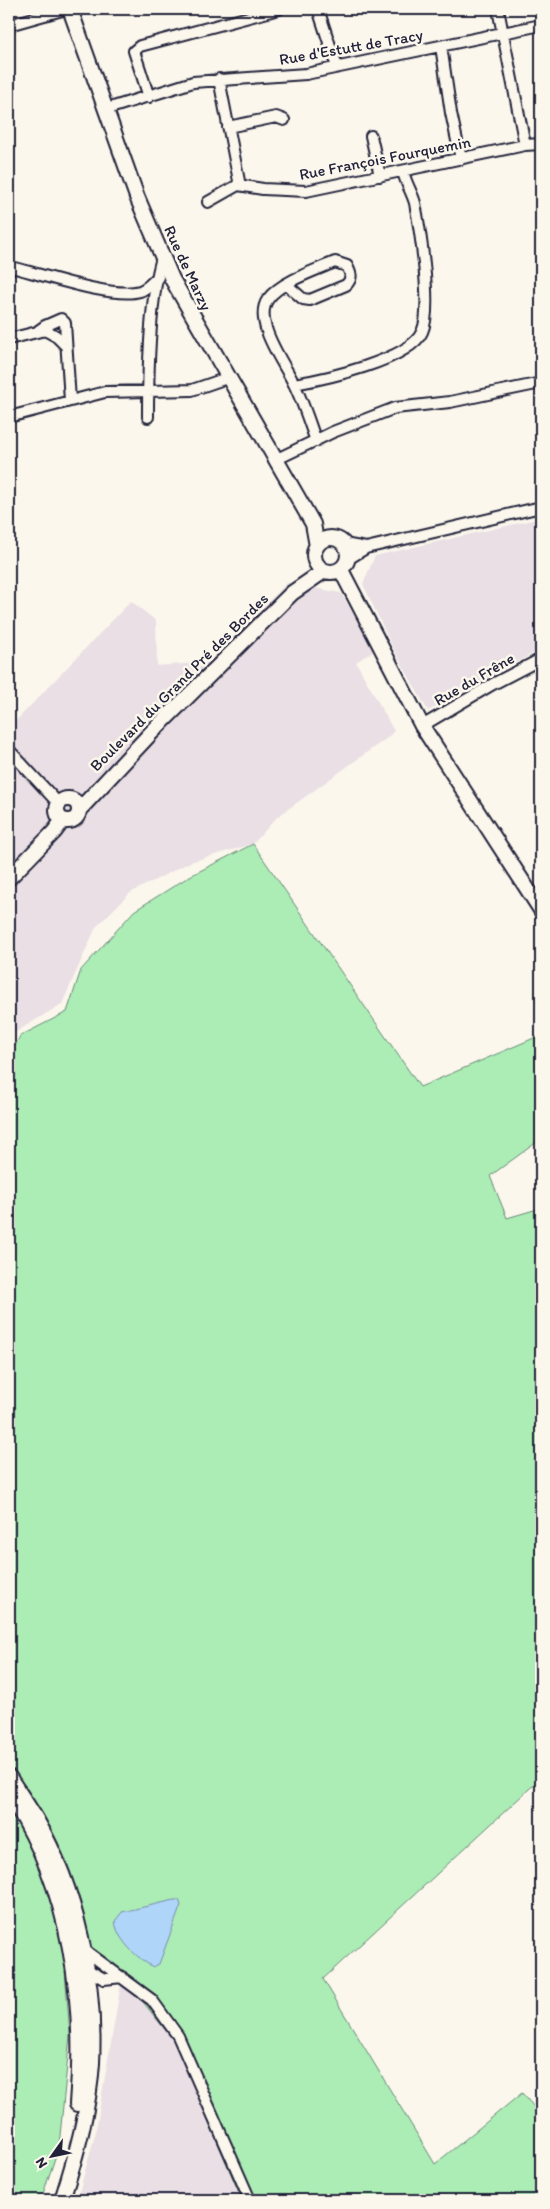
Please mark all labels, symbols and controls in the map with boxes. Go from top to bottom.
street label: Rue d'Estutt de Tracy [278,25,425,69]
street label: Rue François Fourquemin [298,132,472,184]
street label: Rue de Marzy [160,222,216,314]
street label: Boulevard du Grand Pré des Bordes [86,589,272,775]
street label: Rue du Frêne [430,648,518,710]
north arrow [28,2132,78,2182]
text: N [32,2154,51,2171]

